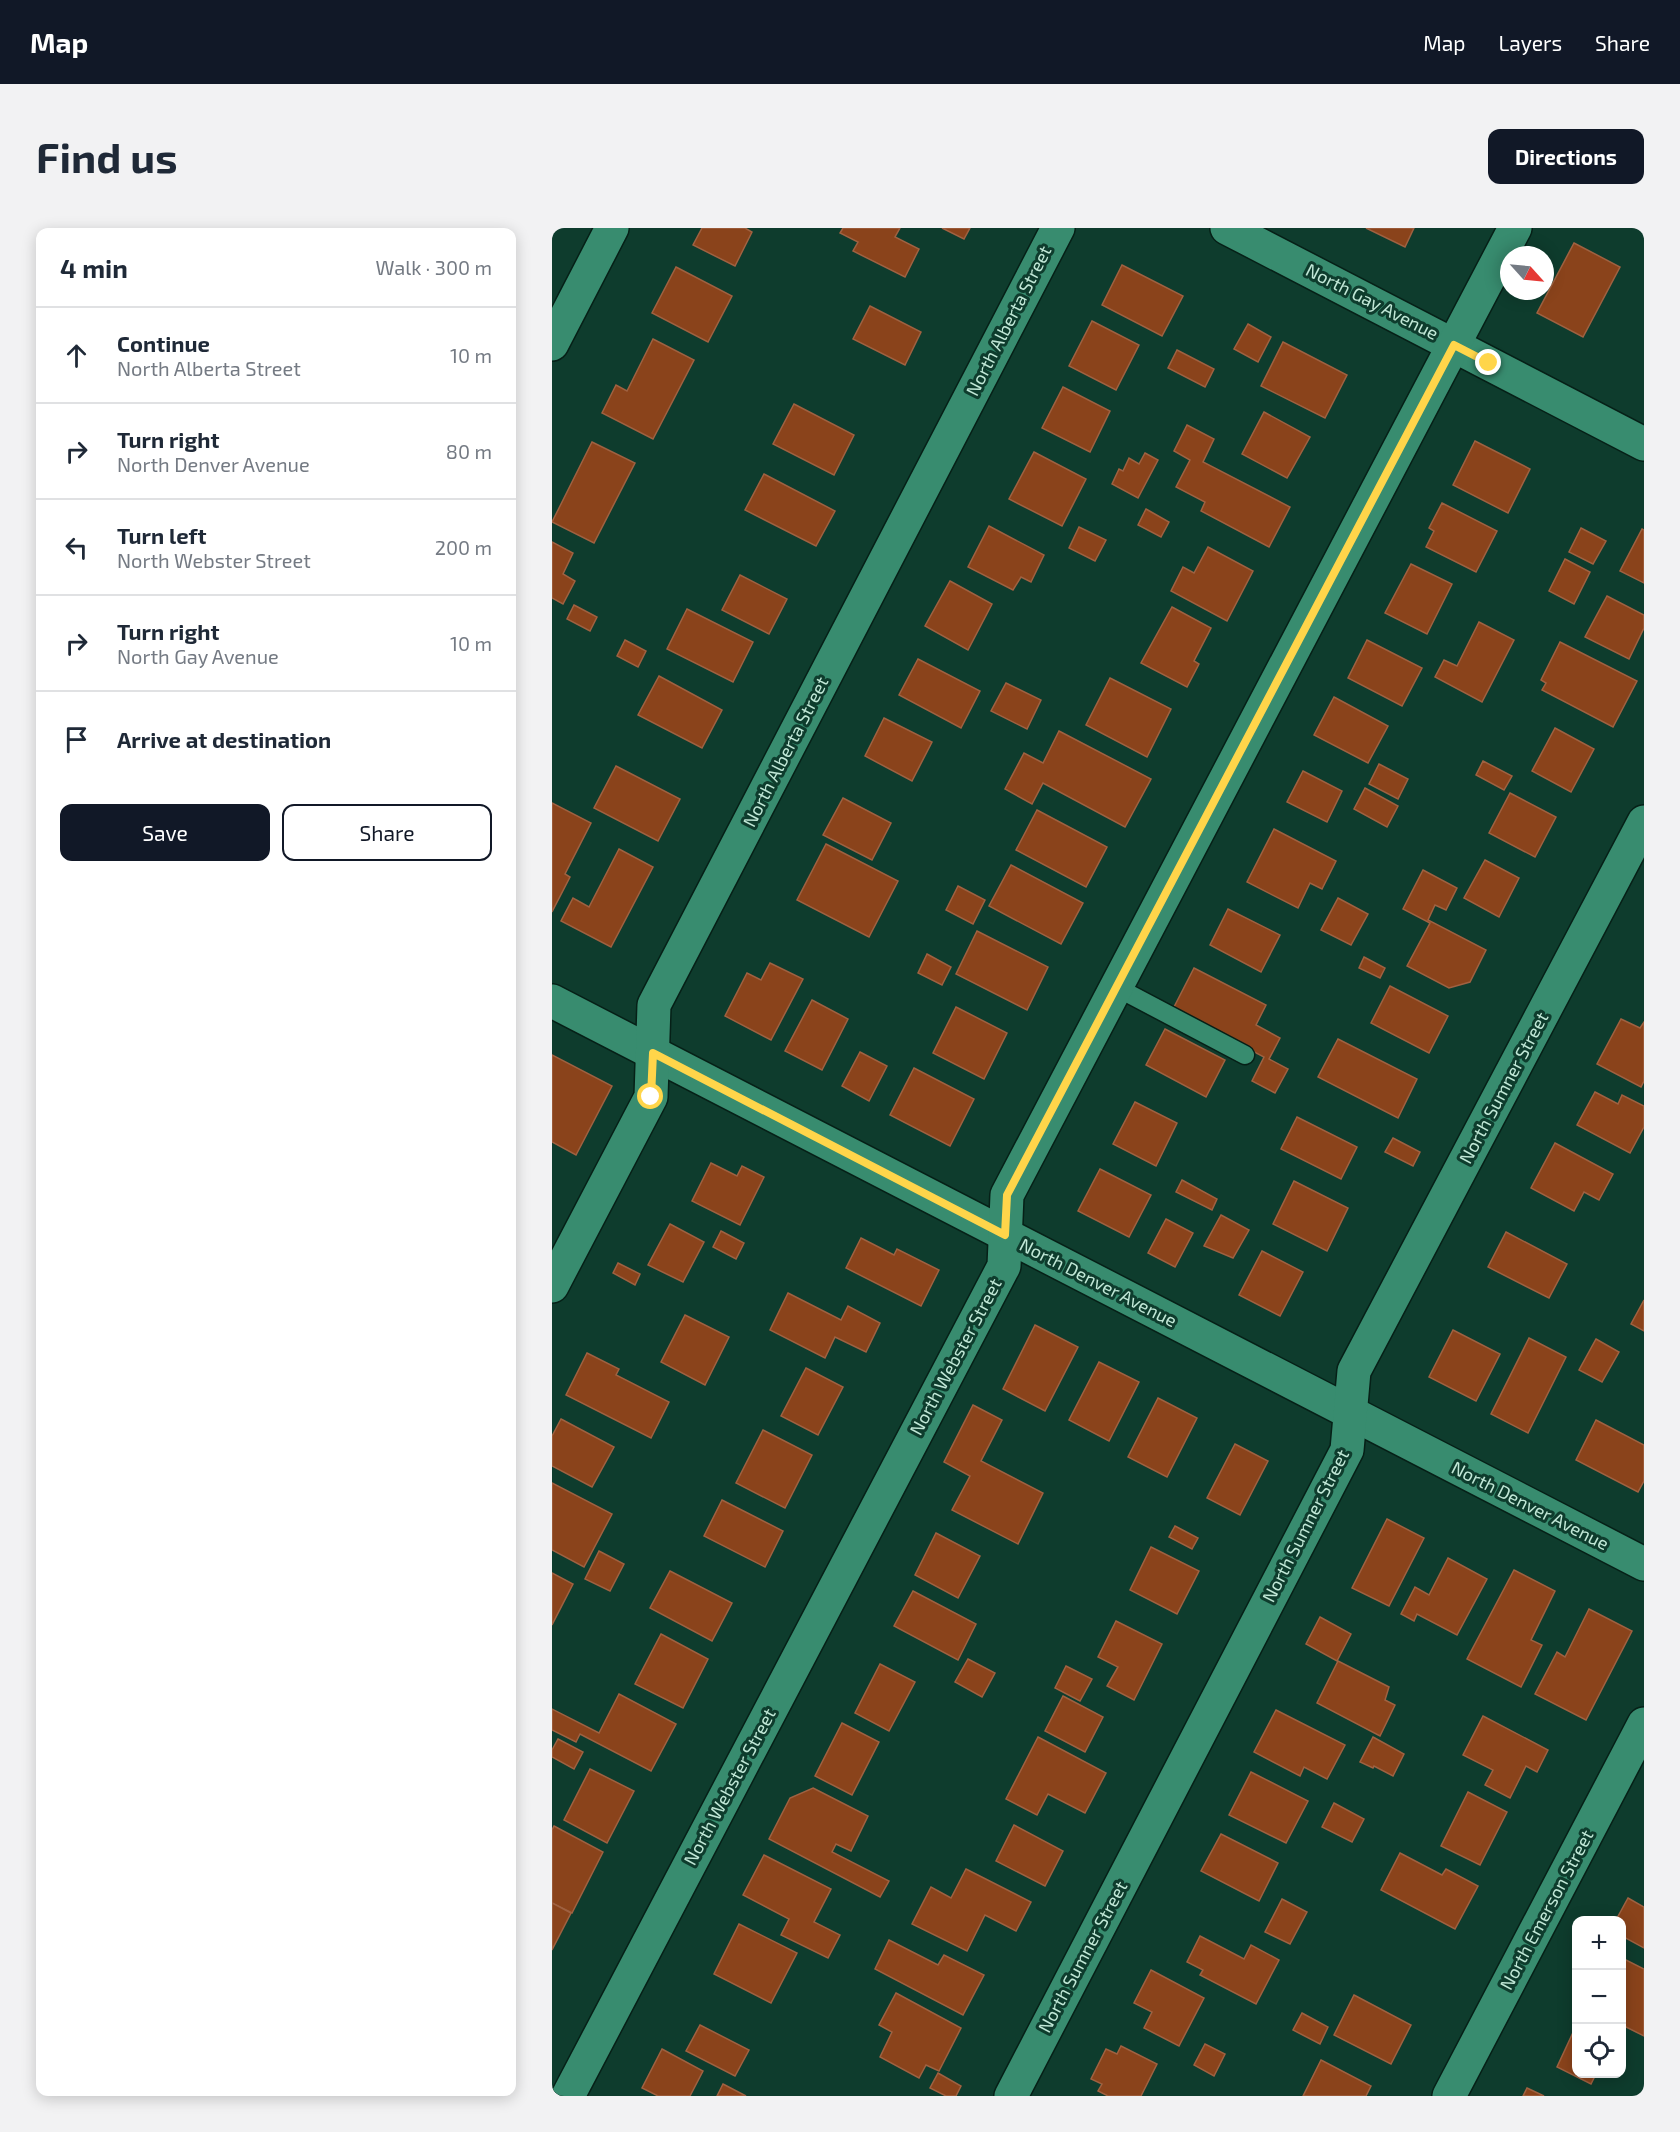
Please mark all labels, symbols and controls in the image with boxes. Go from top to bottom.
text: Map [30,25,88,59]
text: Map [1423,30,1465,55]
text: Layers [1498,30,1562,55]
text: Share [1595,30,1650,55]
button: Directions [1488,129,1644,184]
text: Find us [36,131,178,181]
street label: North Alberta Street [961,242,1056,399]
north arrow [1500,246,1554,300]
text: 4 min [60,252,128,283]
text: Walk · 300 m [376,255,492,279]
street label: North Gay Avenue [1303,258,1442,344]
text: Continue [117,330,210,356]
icon: ahead [60,339,93,372]
text: 10 m [450,343,492,367]
route end [1475,349,1501,375]
text: North Alberta Street [117,356,301,380]
text: Turn right [117,426,219,452]
icon: right [60,435,93,468]
text: 80 m [446,439,492,463]
text: North Denver Avenue [117,452,310,476]
text: Turn left [117,522,206,548]
icon: left [60,531,93,564]
text: 200 m [435,535,492,559]
text: North Webster Street [117,548,311,572]
text: Turn right [117,618,219,644]
icon: right [60,627,93,660]
text: 10 m [450,631,492,655]
text: North Gay Avenue [117,644,279,668]
street label: North Alberta Street [738,673,833,830]
icon: arrive [60,723,93,756]
text: Arrive at destination [117,726,331,752]
button: Save [60,804,270,861]
button: Share [282,804,492,861]
street label: North Sumner Street [1454,1008,1552,1167]
route start [637,1083,663,1109]
street label: North Denver Avenue [1016,1233,1181,1331]
street label: North Webster Street [904,1274,1006,1439]
street label: North Sumner Street [1257,1445,1353,1606]
street label: North Denver Avenue [1448,1456,1613,1554]
street label: North Webster Street [678,1704,780,1869]
street label: North Emerson Street [1495,1826,1598,1993]
street label: North Sumner Street [1033,1877,1131,2036]
map controls [1572,1916,1626,2078]
button: + [1572,1916,1626,1970]
button: − [1572,1970,1626,2024]
button: locate [1572,2024,1626,2078]

